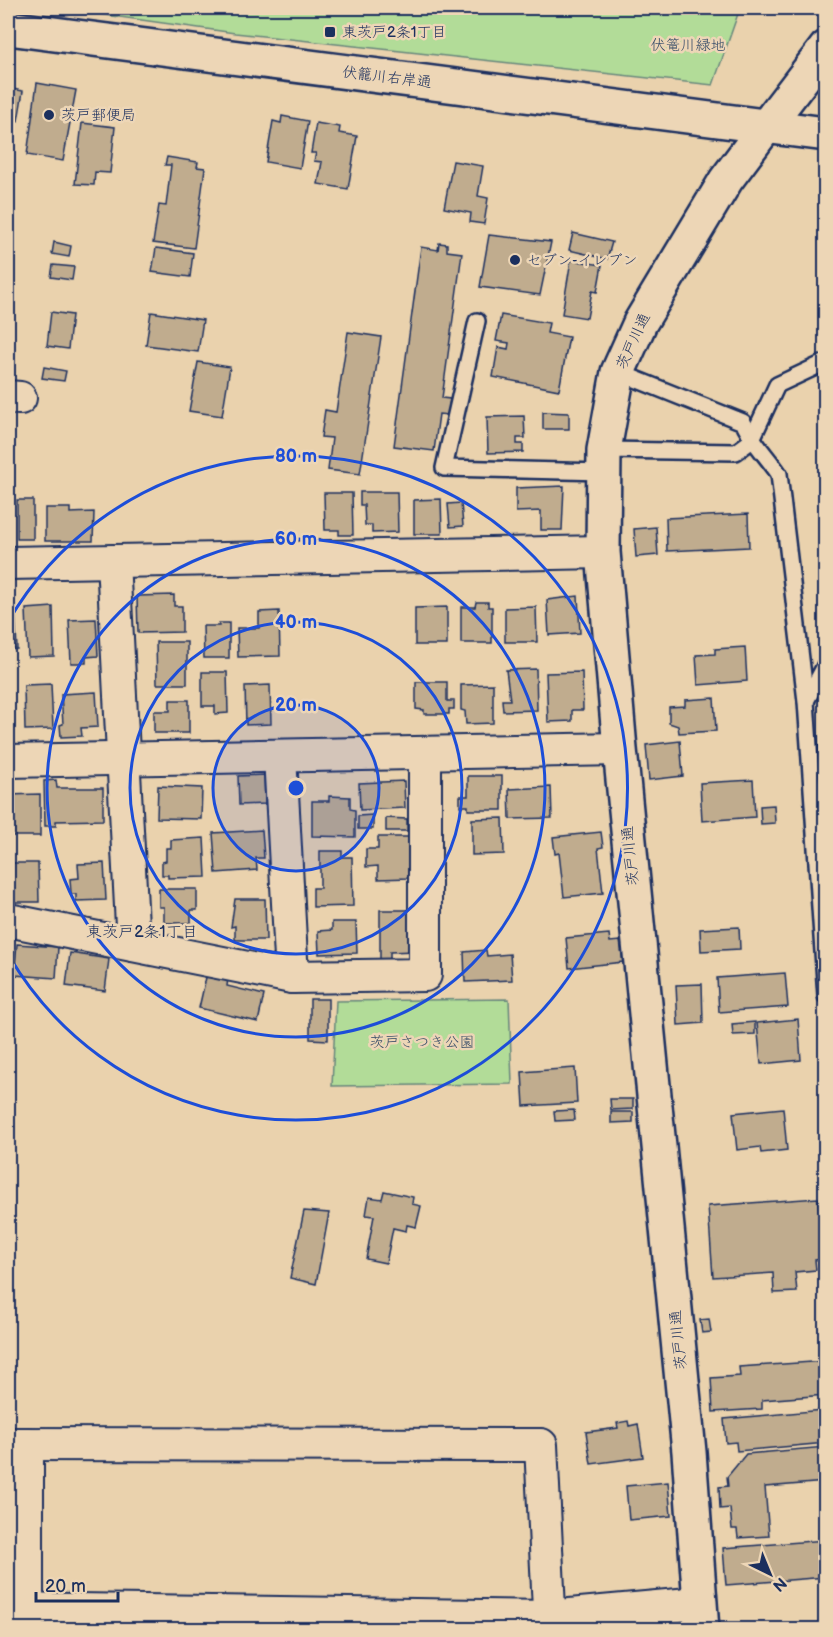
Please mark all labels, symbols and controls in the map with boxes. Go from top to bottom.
place label: 東茨戸2条1丁目 [342,23,447,42]
marker: 東茨戸2条1丁目 [323,25,337,39]
park label: 伏篭川緑地 [650,36,726,55]
street label: 伏籠川右岸通 [341,63,433,92]
place label: 茨戸郵便局 [61,106,136,125]
marker: 茨戸郵便局 [42,108,56,122]
place label: セブン-イレブン [527,251,638,270]
marker: セブン-イレブン [508,253,522,267]
street label: 茨戸川通 [612,310,655,372]
text: 80 m [275,446,317,467]
text: 60 m [275,529,317,550]
text: 40 m [275,612,317,633]
text: 20 m [275,695,317,716]
centre of rings [286,778,306,798]
street label: 茨戸川通 [618,825,643,887]
district label: 東茨戸2条1丁目 [86,923,198,942]
park label: 茨戸さつき公園 [369,1033,475,1052]
street label: 茨戸川通 [666,1309,691,1371]
north arrow [740,1544,800,1604]
scale bar [36,1565,118,1603]
text: N [768,1573,790,1595]
text: 20 m [45,1576,86,1597]

